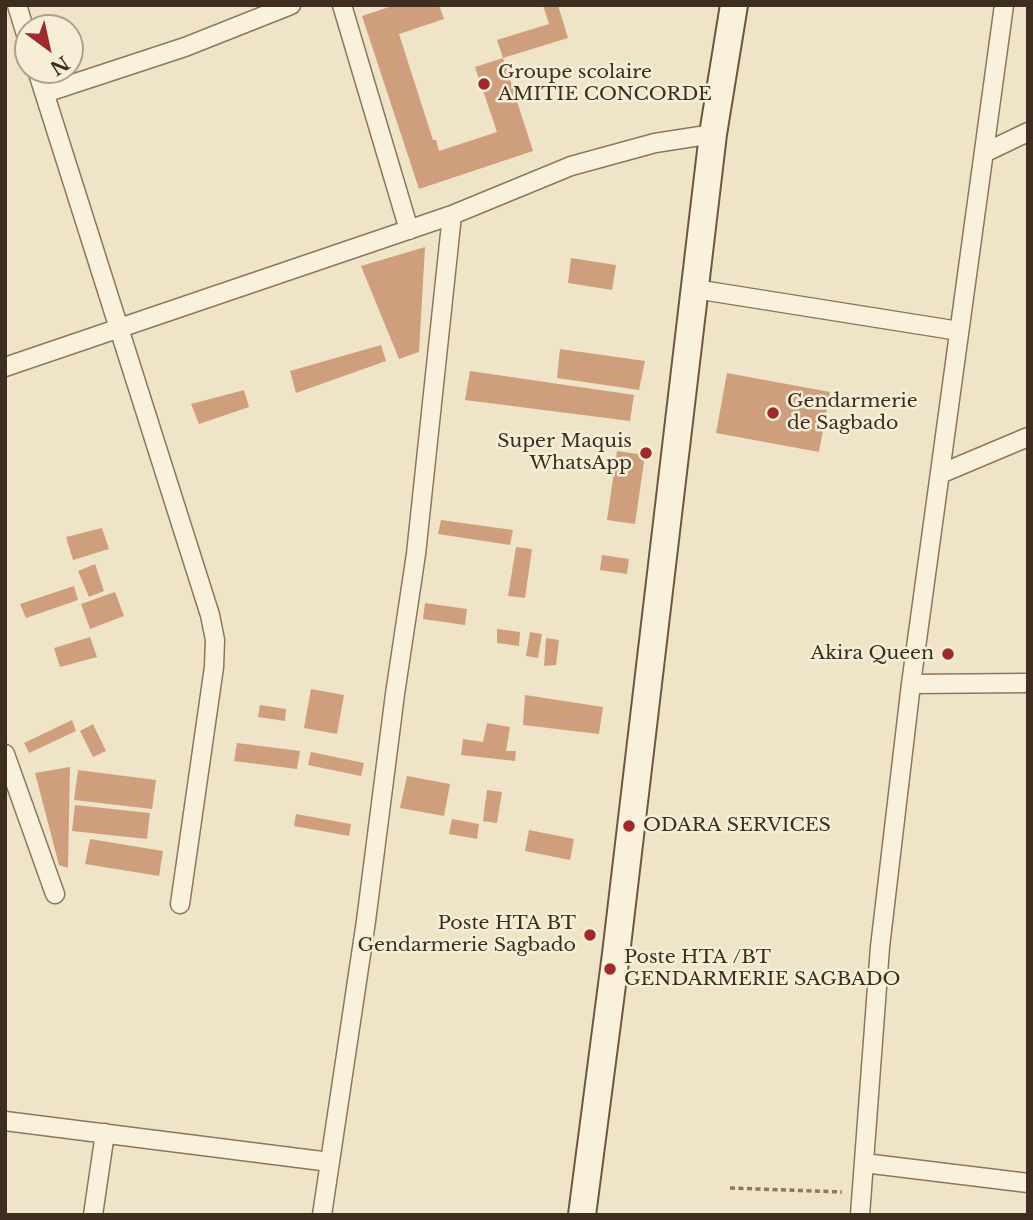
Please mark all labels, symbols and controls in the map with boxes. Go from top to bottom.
north arrow [14,14,84,84]
text: N [46,51,73,80]
place label: Groupe scolaire AMITIE CONCORDE [498,62,712,106]
marker: Groupe scolaire AMITIE CONCORDE [476,76,492,92]
place label: Gendarmerie de Sagbado [787,391,918,435]
marker: Gendarmerie de Sagbado [765,405,781,421]
place label: Super Maquis WhatsApp [497,431,632,475]
marker: Super Maquis WhatsApp [638,445,654,461]
place label: Akira Queen [811,643,934,665]
marker: Akira Queen [940,646,956,662]
place label: ODARA SERVICES [643,815,831,837]
marker: ODARA SERVICES [621,818,637,834]
place label: Poste HTA BT Gendarmerie Sagbado [358,913,576,957]
marker: Poste HTA BT Gendarmerie Sagbado [582,927,598,943]
place label: Poste HTA /BT GENDARMERIE SAGBADO [624,947,901,991]
marker: Poste HTA /BT GENDARMERIE SAGBADO [602,961,618,977]

